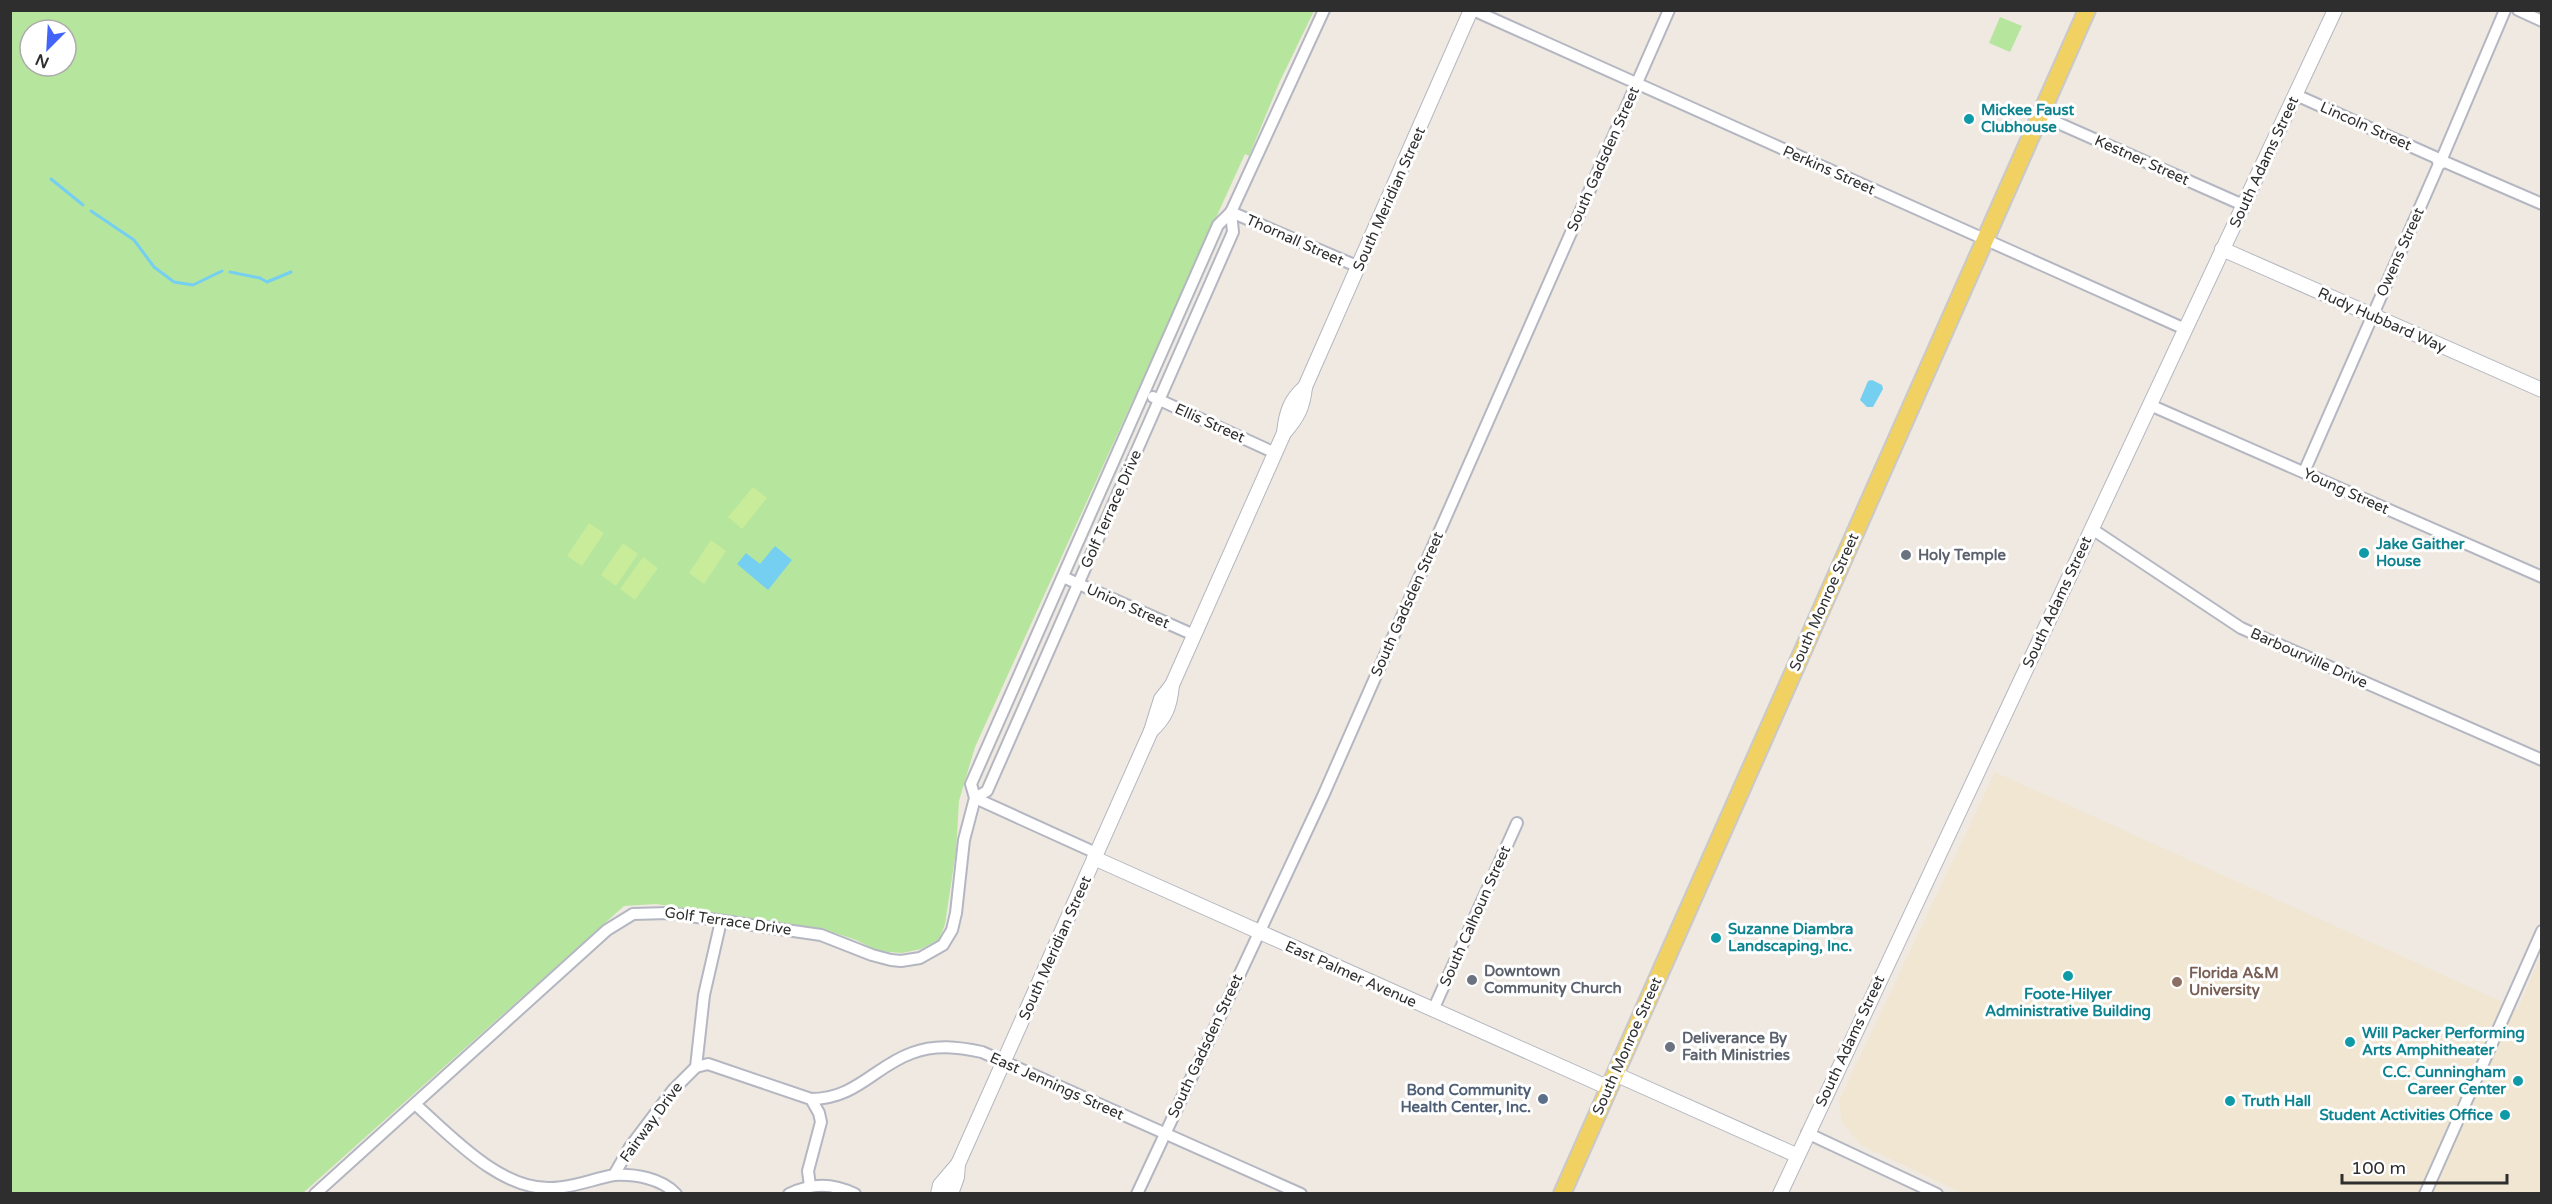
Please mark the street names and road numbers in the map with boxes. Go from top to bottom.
street label: South Gadsden Street [1563,84,1643,234]
street label: South Adams Street [2226,93,2302,231]
street label: Lincoln Street [2317,98,2415,154]
street label: South Meridian Street [1349,124,1429,274]
street label: Kestner Street [2092,131,2192,189]
street label: Perkins Street [1780,142,1878,198]
street label: Owens Street [2372,204,2428,299]
street label: Thornall Street [1243,210,1347,270]
street label: Rudy Hubbard Way [2315,284,2449,356]
street label: Ellis Street [1172,400,1248,447]
street label: Golf Terrace Drive [1077,447,1145,571]
street label: Young Street [2300,464,2392,518]
street label: South Gadsden Street [1367,529,1447,679]
street label: South Monroe Street [1786,530,1863,674]
street label: South Adams Street [2019,533,2095,671]
street label: Union Street [1084,580,1173,632]
street label: Barbourville Drive [2248,624,2370,692]
street label: South Calhoun Street [1436,843,1514,989]
street label: South Meridian Street [1015,873,1095,1023]
street label: Golf Terrace Drive [664,903,792,939]
street label: East Palmer Avenue [1282,937,1420,1011]
street label: South Gadsden Street [1164,971,1246,1121]
street label: South Adams Street [1812,972,1888,1110]
street label: South Monroe Street [1589,974,1666,1118]
street label: East Jennings Street [987,1048,1127,1124]
street label: Fairway Drive [616,1078,686,1166]

